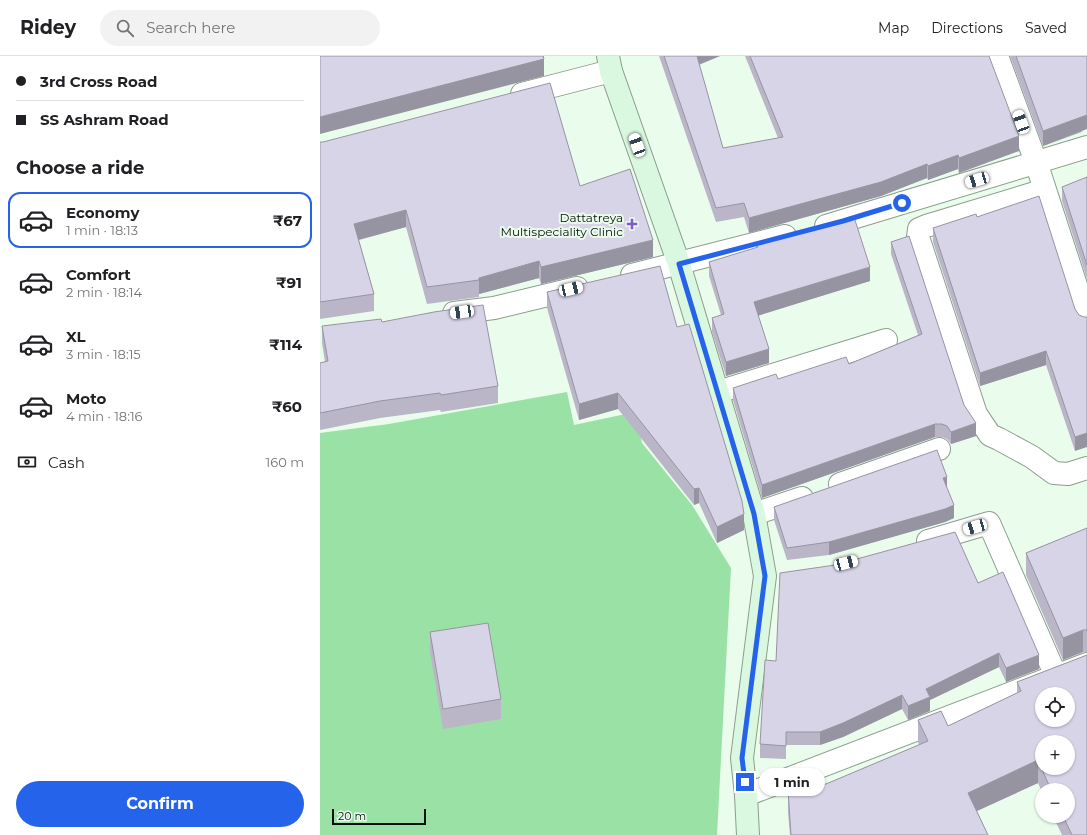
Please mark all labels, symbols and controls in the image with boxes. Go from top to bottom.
search box [100,10,380,46]
text: Ridey [20,16,76,39]
icon: search [114,17,136,39]
text: Search here [146,18,235,37]
text: Map [878,19,909,37]
text: Directions [931,19,1003,37]
text: Saved [1025,19,1067,37]
text: 3rd Cross Road [40,72,157,91]
car [1011,109,1031,135]
text: SS Ashram Road [40,110,169,129]
car [627,132,647,158]
text: Choose a ride [16,157,144,179]
car [964,171,990,189]
route start [893,194,911,212]
icon: car [18,202,54,238]
text: Economy [66,203,139,222]
place label: Dattatreya Multispeciality Clinic [501,210,623,239]
text: ₹67 [273,211,302,230]
marker: Dattatreya Multispeciality Clinic [626,218,638,230]
text: 1 min · 18:13 [66,222,138,238]
icon: car [18,264,54,300]
text: Comfort [66,265,131,284]
text: ₹91 [276,273,302,292]
car [558,280,584,298]
text: 2 min · 18:14 [66,284,142,300]
car [449,304,475,320]
icon: car [18,326,54,362]
text: XL [66,327,85,346]
text: ₹114 [269,335,302,354]
text: 3 min · 18:15 [66,346,141,362]
icon: car [18,388,54,424]
text: Moto [66,389,106,408]
text: ₹60 [272,397,302,416]
text: 4 min · 18:16 [66,408,143,424]
icon: cash [16,451,38,473]
text: Cash [48,453,85,472]
text: 160 m [266,454,304,470]
car [962,518,988,536]
car [833,554,859,572]
map controls [1035,687,1075,823]
button: locate [1035,687,1075,727]
button: + [1035,735,1075,775]
callout: 1 min [759,768,825,796]
route end [736,773,754,791]
text: 1 min [774,774,810,790]
button: Confirm [16,781,304,827]
button: − [1035,783,1075,823]
scale bar [332,807,426,826]
text: 20 m [338,809,366,823]

